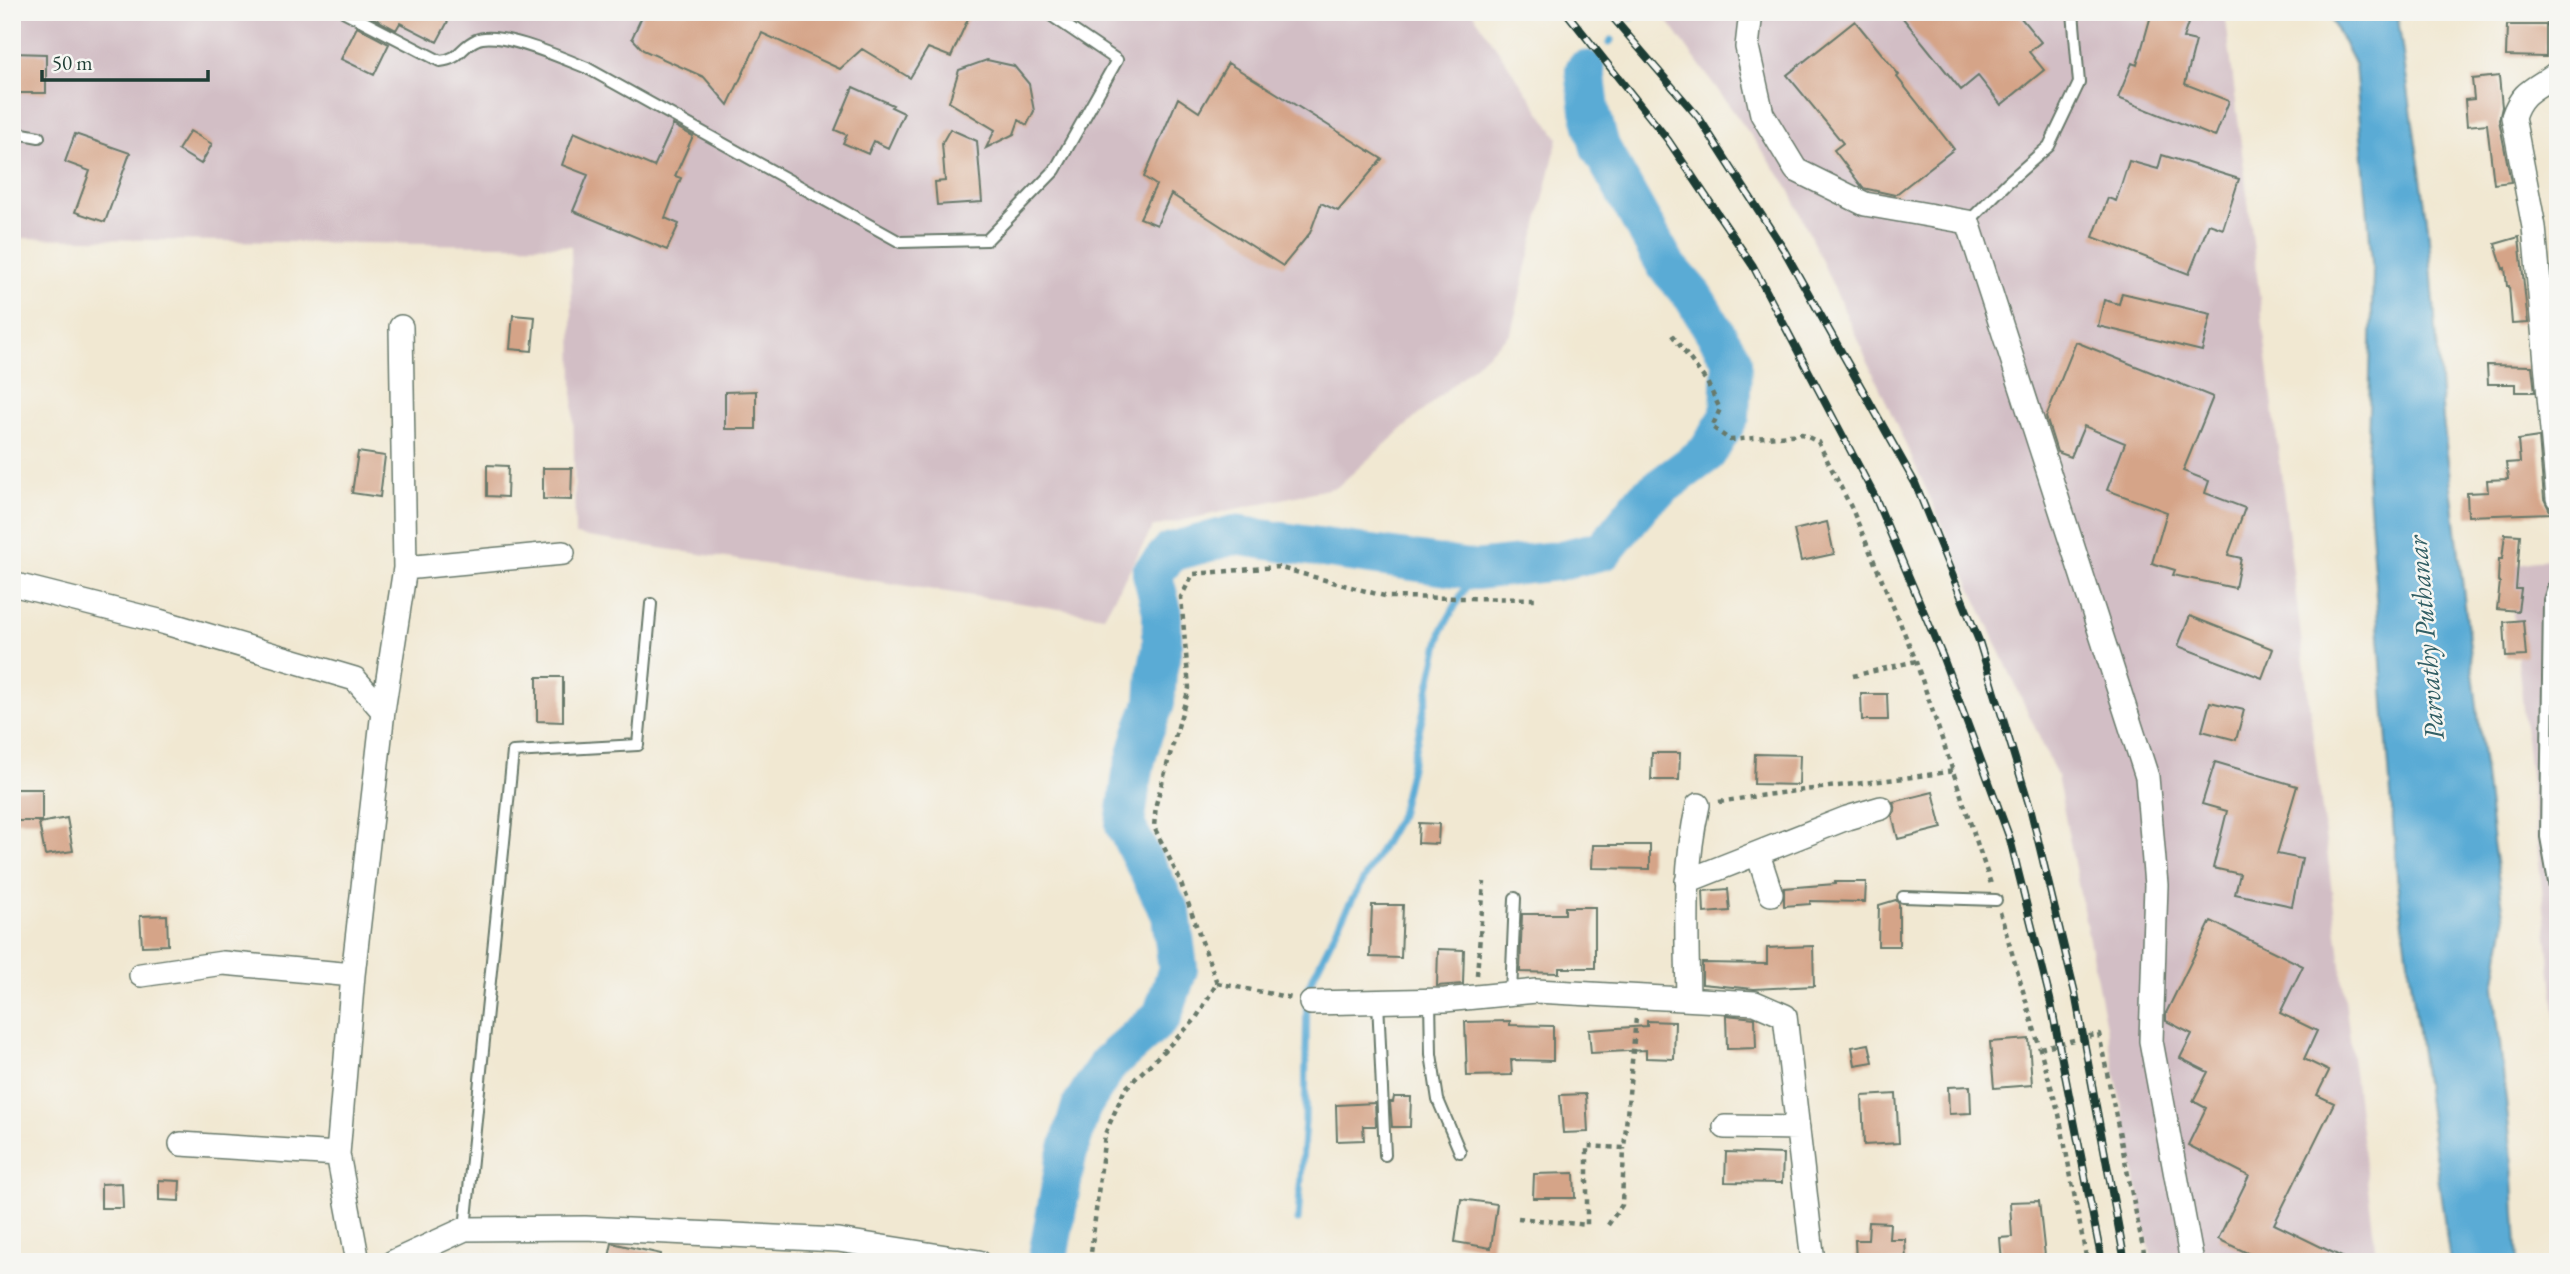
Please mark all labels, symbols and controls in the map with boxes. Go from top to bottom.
scale bar [42,38,208,82]
text: 50 m [52,49,93,76]
water label: Parvathy Puthanar [2398,533,2452,742]

